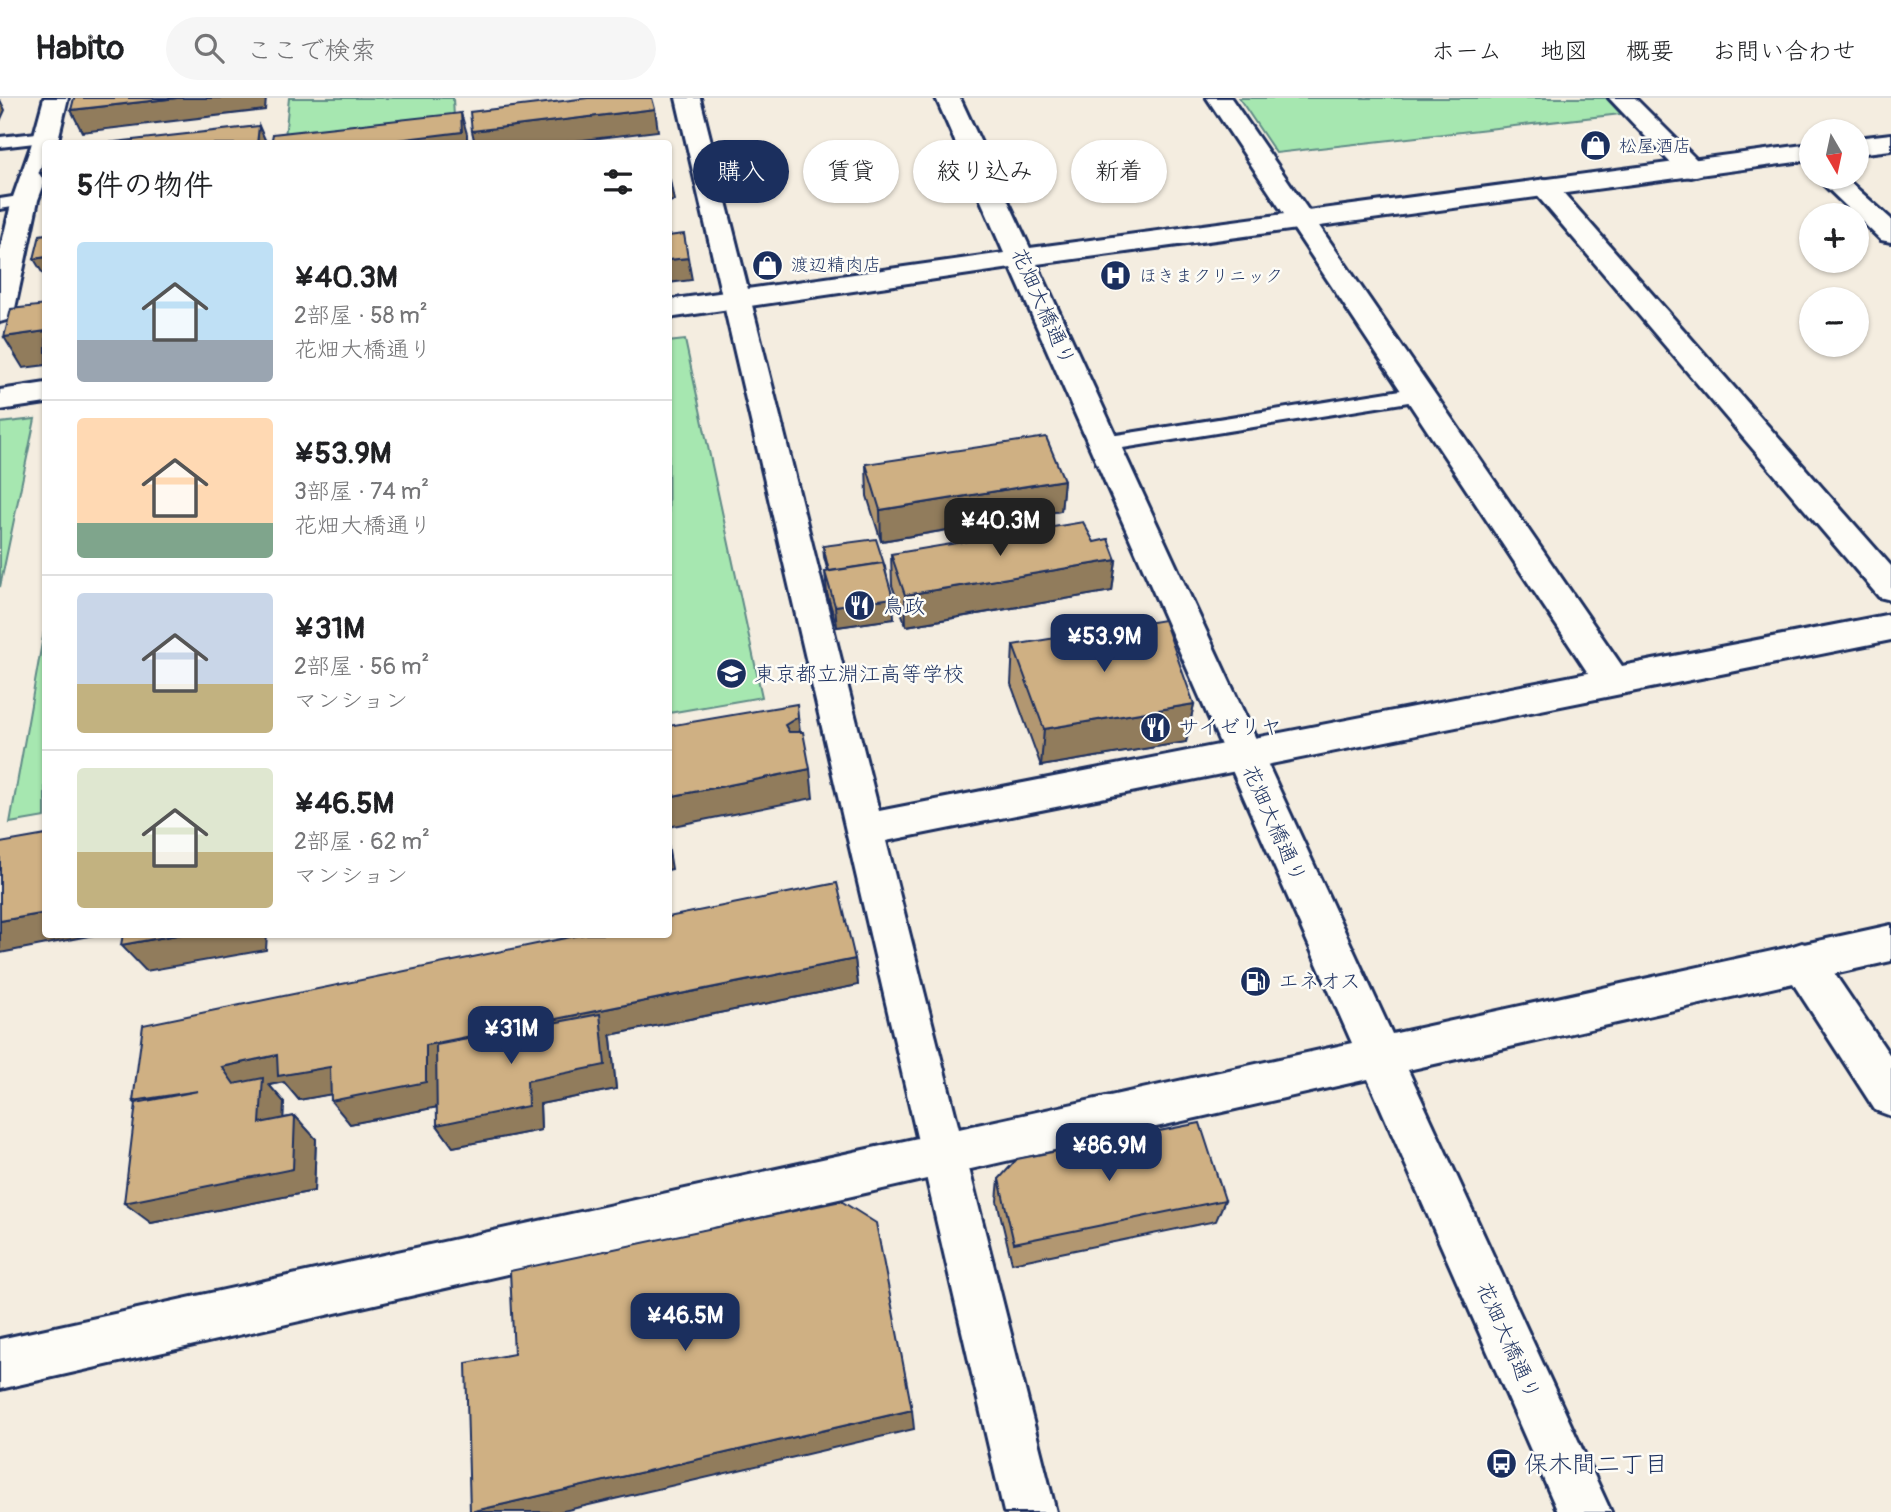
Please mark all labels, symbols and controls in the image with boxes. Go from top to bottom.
search box [166,17,656,80]
text: Habito [35,28,124,69]
icon: search [190,29,228,67]
text: ここで検索 [246,35,376,67]
text: ホーム [1431,37,1502,66]
text: 地図 [1540,37,1588,66]
text: 概要 [1626,37,1674,66]
text: お問い合わせ [1712,37,1856,66]
north arrow [1799,119,1869,189]
map controls [1799,119,1869,357]
shop icon: 松屋酒店 [1579,129,1613,163]
place label: 松屋酒店 [1619,135,1691,158]
chip: 購入 [693,140,789,203]
chip: 賃貸 [803,140,899,203]
chip: 絞り込み [913,140,1057,203]
chip: 新着 [1071,140,1167,203]
icon: filters [599,163,637,201]
text: 5件の物件 [77,167,213,204]
button: + [1799,203,1869,273]
street label: 花畑大橋通り [1005,244,1081,370]
shop icon: 渡辺精肉店 [751,248,785,282]
place label: 渡辺精肉店 [791,254,881,277]
text: ¥40.3M [294,259,398,296]
hospital icon: ほきまクリニック [1099,259,1133,293]
place label: ほきまクリニック [1139,265,1283,288]
icon: home [133,270,217,354]
button: − [1799,287,1869,357]
text: 2部屋 · 58 m² [294,301,428,330]
text: 花畑大橋通り [294,335,432,364]
text: ¥53.9M [294,435,391,472]
icon: home [133,446,217,530]
text: 3部屋 · 74 m² [294,477,429,506]
pin: ¥40.3M [943,498,1057,558]
text: ¥40.3M [960,506,1040,535]
text: 花畑大橋通り [294,511,432,540]
restaurant icon: 鳥政 [843,589,877,623]
place label: 鳥政 [883,593,925,620]
text: ¥31M [294,610,365,647]
pin: ¥53.9M [1047,614,1161,674]
icon: home [133,621,217,705]
text: ¥53.9M [1067,622,1141,651]
text: 2部屋 · 56 m² [294,652,429,681]
school or university icon: 東京都立淵江高等学校 [714,657,748,691]
place label: 東京都立淵江高等学校 [754,661,964,688]
text: マンション [294,686,408,715]
restaurant icon: サイゼリヤ [1138,710,1172,744]
place label: サイゼリヤ [1178,714,1282,741]
street label: 花畑大橋通り [1236,761,1312,887]
text: ¥46.5M [294,785,394,822]
icon: home [133,796,217,880]
text: 2部屋 · 62 m² [294,827,430,856]
text: マンション [294,861,408,890]
fuel station icon: エネオス [1238,964,1272,998]
place label: エネオス [1278,968,1361,995]
pin: ¥31M [470,1006,552,1066]
text: ¥31M [484,1014,538,1043]
pin: ¥86.9M [1052,1124,1166,1183]
text: ¥86.9M [1072,1131,1146,1160]
street label: 花畑大橋通り [1470,1278,1546,1404]
pin: ¥46.5M [628,1294,742,1353]
text: ¥46.5M [647,1301,723,1330]
bus stop icon: 保木間二丁目 [1484,1447,1518,1481]
place label: 保木間二丁目 [1524,1450,1668,1479]

